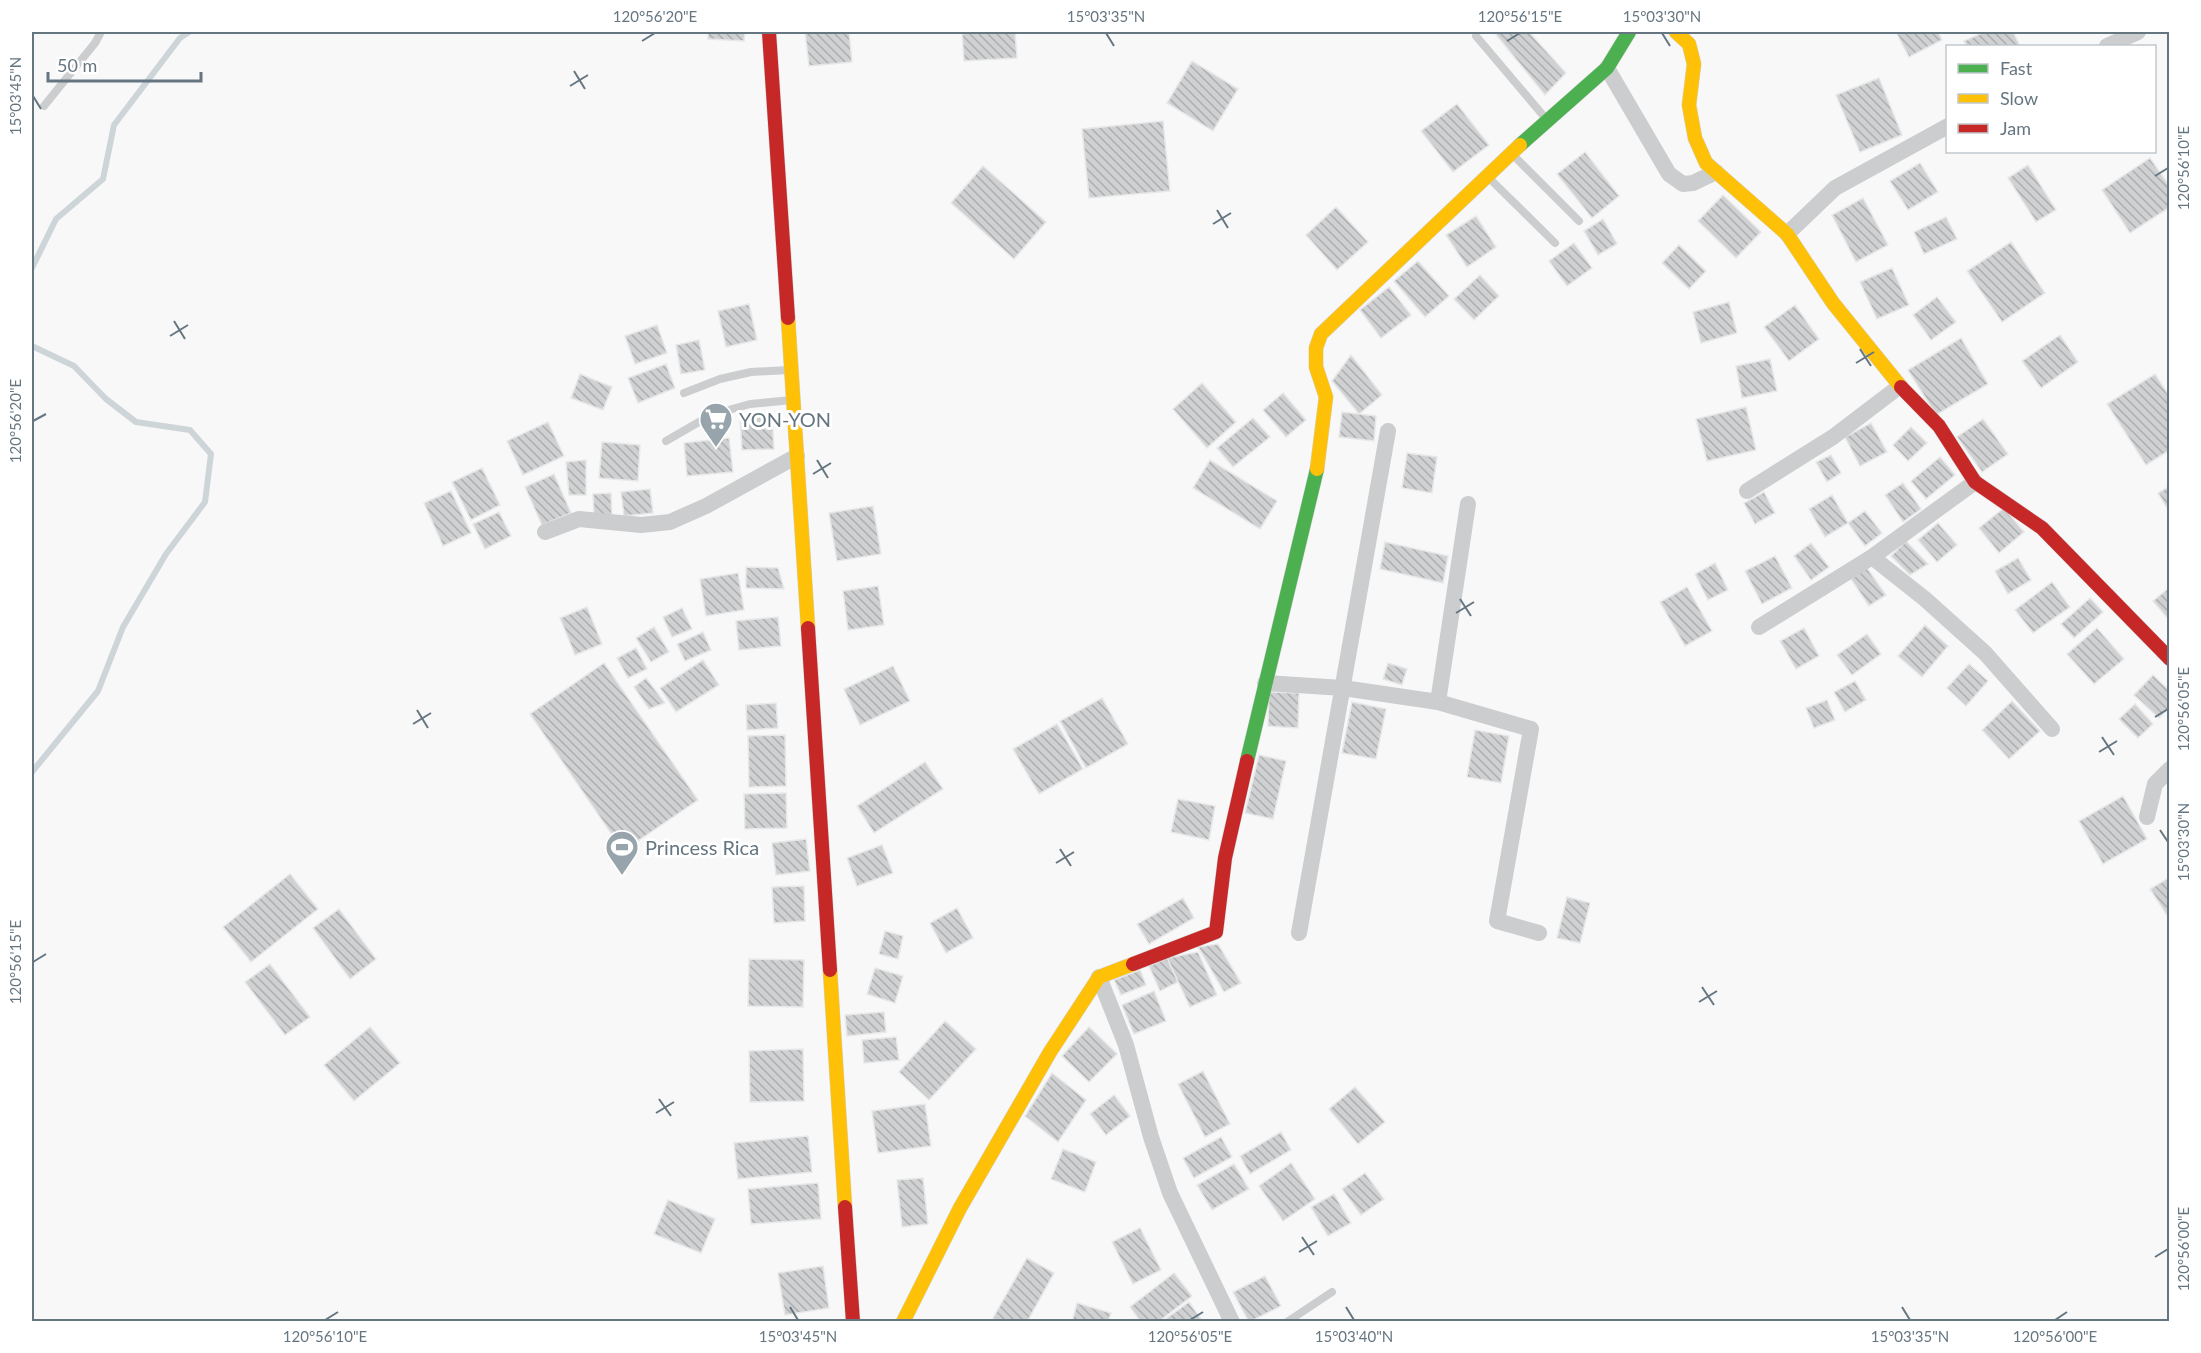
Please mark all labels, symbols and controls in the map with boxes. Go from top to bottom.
text: 120°56'20"E [613,7,697,25]
text: 15°03'35"N [1067,7,1145,25]
text: 120°56'15"E [1478,7,1562,25]
text: 15°03'30"N [1623,7,1701,25]
scale bar [48,45,201,83]
legend [1946,45,2156,153]
text: 50 m [57,54,97,76]
text: 15°03'45"N [6,57,24,135]
text: Fast [2000,57,2033,79]
text: Slow [2000,87,2038,109]
text: Jam [2000,117,2031,139]
text: 120°56'10"E [2174,126,2192,210]
text: 120°56'20"E [6,379,24,463]
supermarket icon: YON-YON [698,401,734,448]
place label: YON-YON [739,407,831,431]
text: 120°56'05"E [2174,667,2192,751]
text: 15°03'30"N [2174,803,2192,881]
sports icon: Princess Rica [604,829,640,876]
place label: Princess Rica [645,835,759,859]
text: 120°56'15"E [6,920,24,1004]
text: 120°56'00"E [2174,1207,2192,1291]
text: 120°56'10"E [283,1327,367,1345]
text: 15°03'45"N [759,1327,837,1345]
text: 120°56'05"E [1148,1327,1232,1345]
text: 15°03'40"N [1315,1327,1393,1345]
text: 15°03'35"N [1871,1327,1949,1345]
text: 120°56'00"E [2013,1327,2097,1345]

